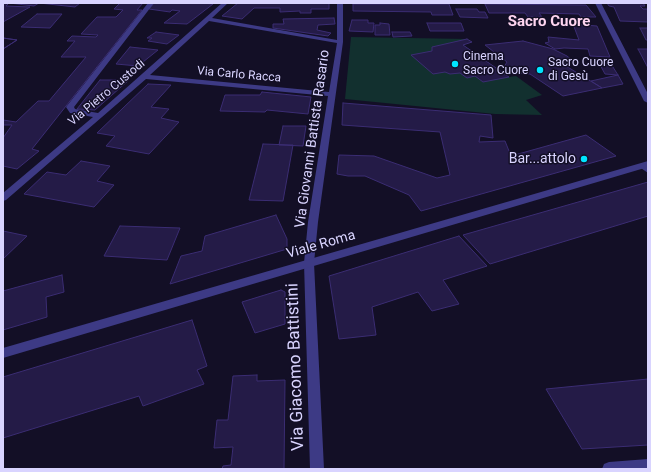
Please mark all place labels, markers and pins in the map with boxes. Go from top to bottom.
place label: Cinema Sacro Cuore [463,50,528,78]
place label: Sacro Cuore di Gesù [548,56,613,84]
marker: Cinema Sacro Cuore [450,59,460,69]
marker: Sacro Cuore di Gesù [535,65,545,75]
place label: Bar...attolo [509,151,576,167]
marker: Bar...attolo [579,154,589,164]

